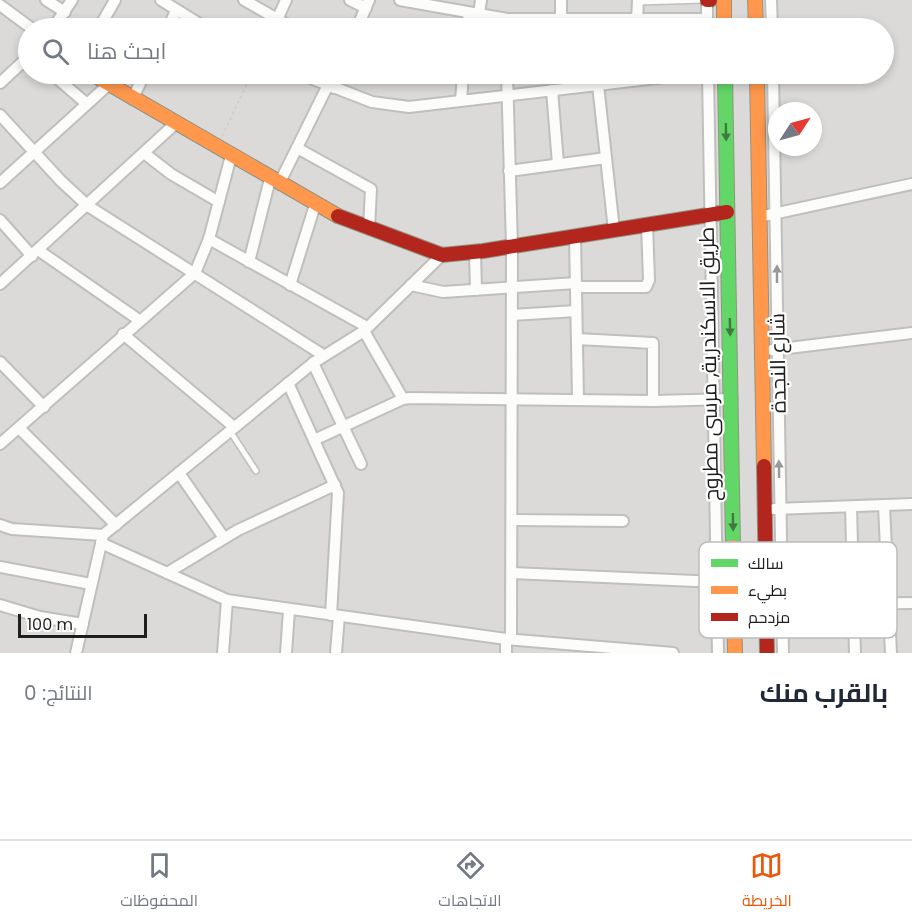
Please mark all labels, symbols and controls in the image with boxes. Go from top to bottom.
search box [18,18,894,84]
icon: search [39,35,72,68]
text: ابحث هنا [87,36,166,67]
north arrow [768,102,822,156]
one-way arrow [721,122,731,141]
street label: طريق الاسكندرية, مرسى مطروح [692,227,725,501]
one-way arrow [772,264,782,283]
street label: شارع النجدة [762,313,793,413]
one-way arrow [725,317,735,336]
one-way arrow [774,459,784,478]
one-way arrow [728,512,738,531]
legend [699,542,897,638]
text: سالك [748,552,783,575]
text: بطيء [748,579,787,604]
text: مزدحم [748,606,790,629]
scale bar [18,611,147,638]
text: 100 m [27,613,73,636]
text: بالقرب منك [760,675,888,711]
text: النتائج: 0 [24,679,93,707]
tab: المحفوظات [120,849,198,915]
tab: الاتجاهات [438,849,502,915]
tab: الخريطة [742,849,792,915]

